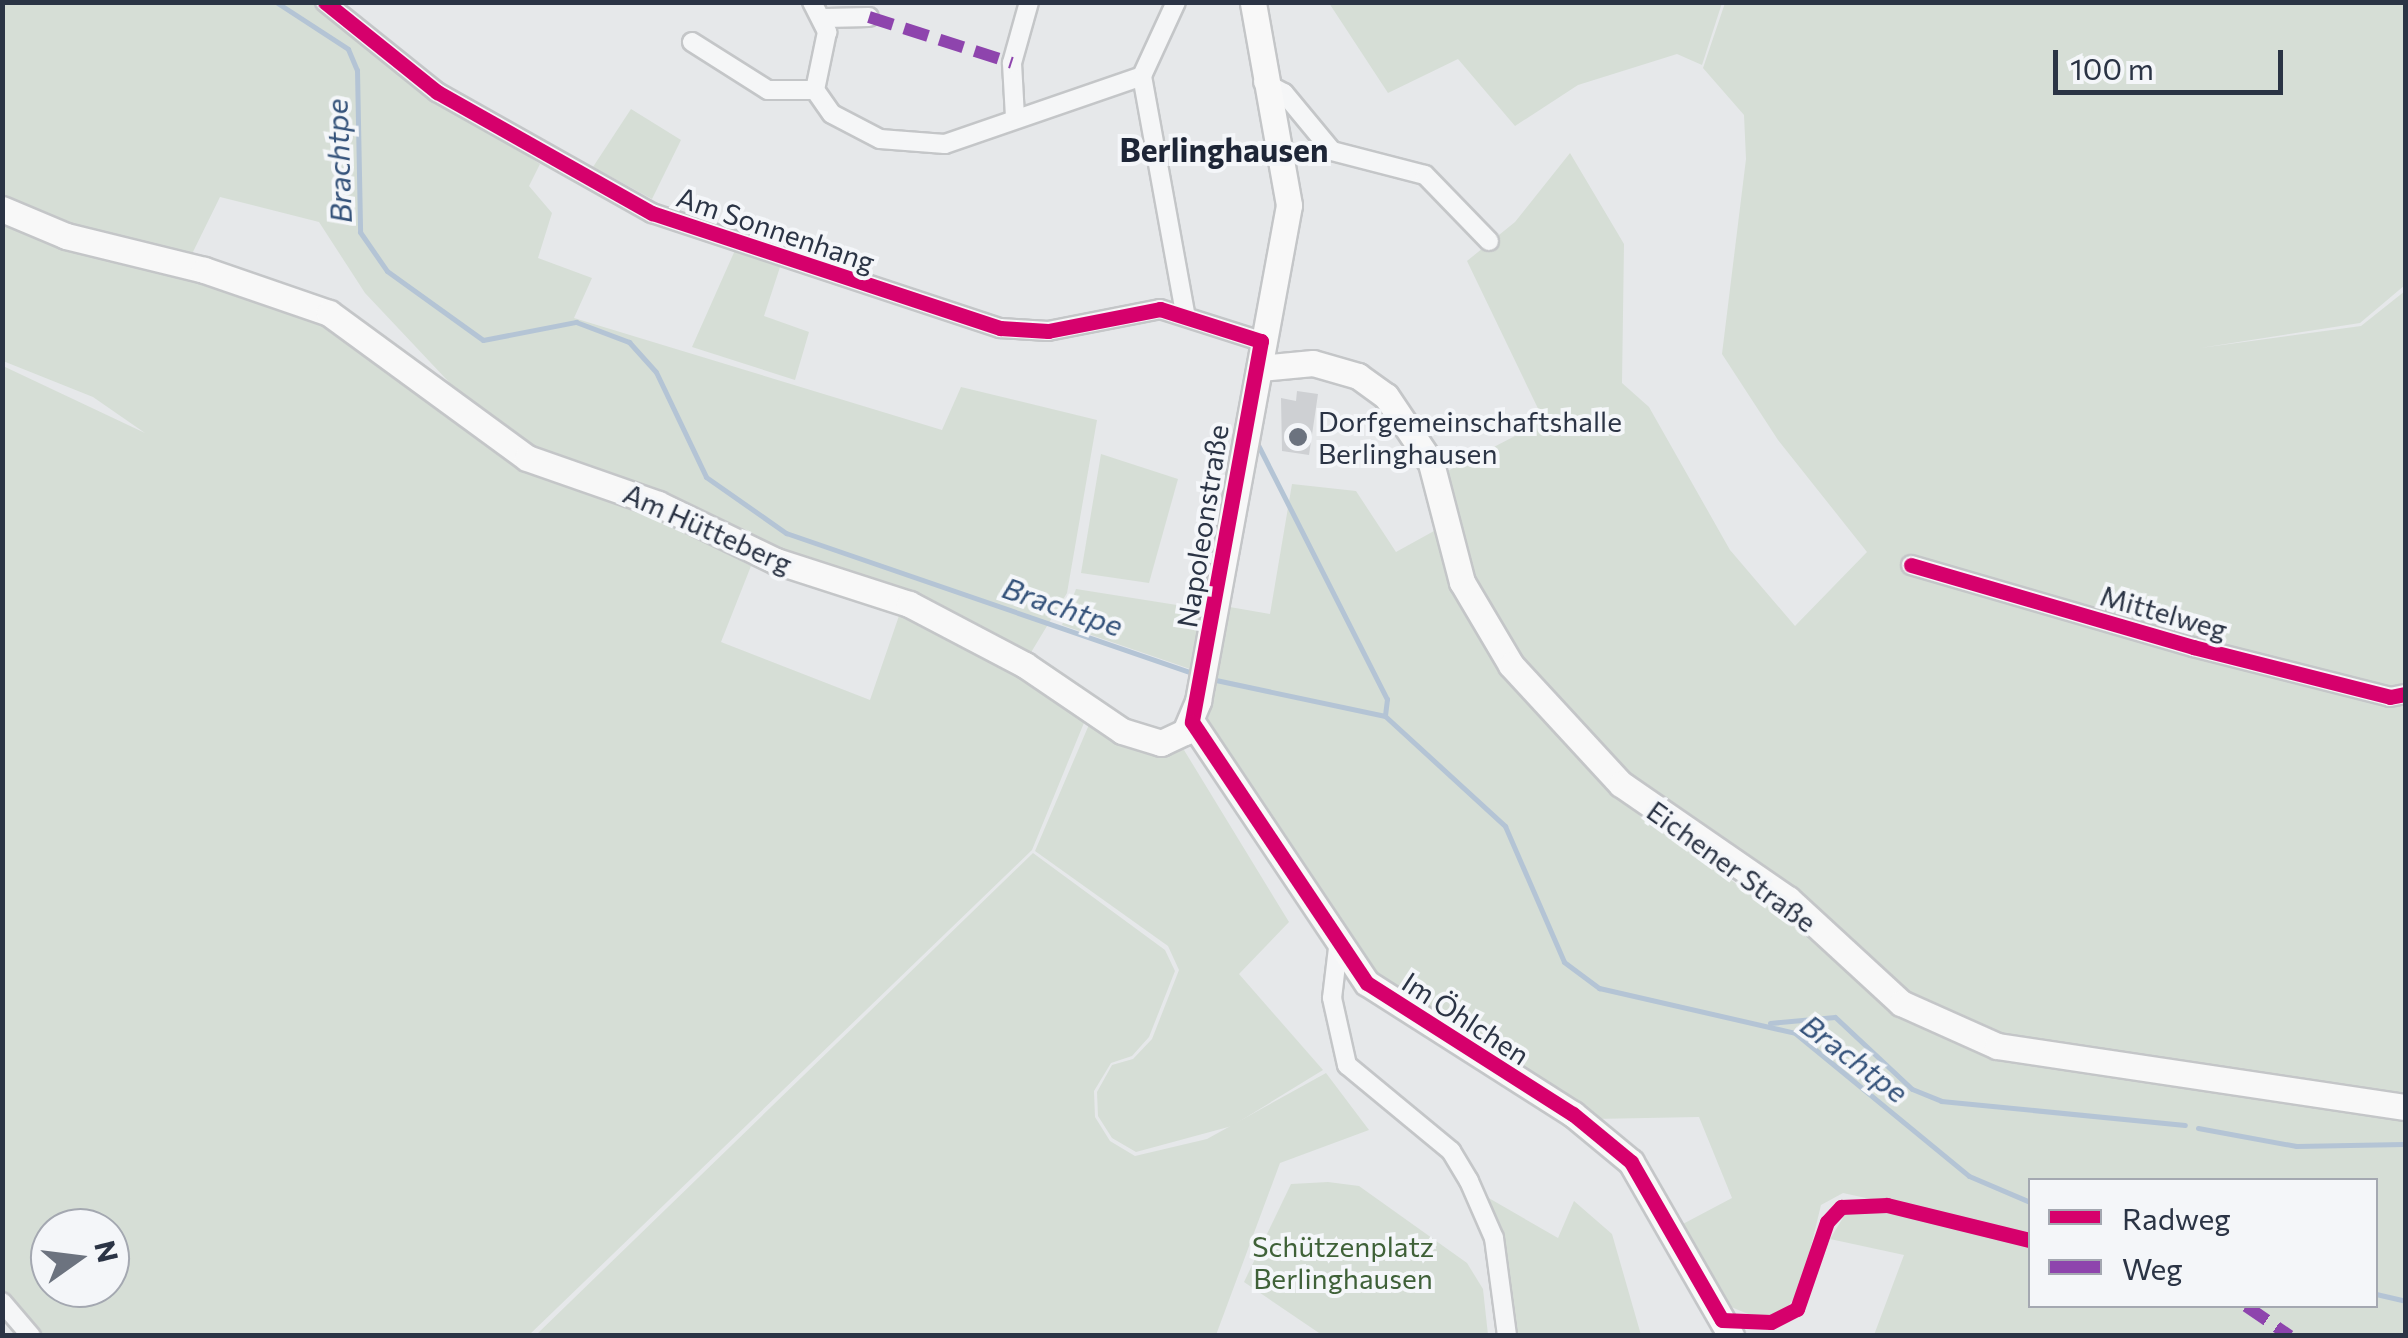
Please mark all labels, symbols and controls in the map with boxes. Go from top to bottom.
scale bar [2058,30,2288,92]
text: 100 m [2070,49,2154,86]
water label: Brachtpe [318,98,358,224]
district label: Berlinghausen [1120,130,1328,168]
street label: Am Sonnenhang [673,179,879,279]
place label: Dorfgemeinschaftshalle Berlinghausen [1318,404,1622,470]
street label: Napoleonstraße [1169,422,1235,630]
marker: Dorfgemeinschaftshalle Berlinghausen [1287,426,1309,448]
street label: Am Hütteberg [619,476,797,580]
water label: Brachtpe [998,569,1128,643]
street label: Mittelweg [2097,578,2231,646]
street label: Eichener Straße [1641,793,1823,939]
street label: Im Öhlchen [1396,965,1536,1071]
water label: Brachtpe [1794,1006,1916,1110]
legend [2028,1178,2378,1308]
text: Radweg [2122,1199,2231,1236]
north arrow [30,1208,130,1308]
park label: Schützenplatz Berlinghausen [1252,1229,1434,1295]
text: N [88,1237,126,1266]
text: Weg [2122,1249,2183,1286]

